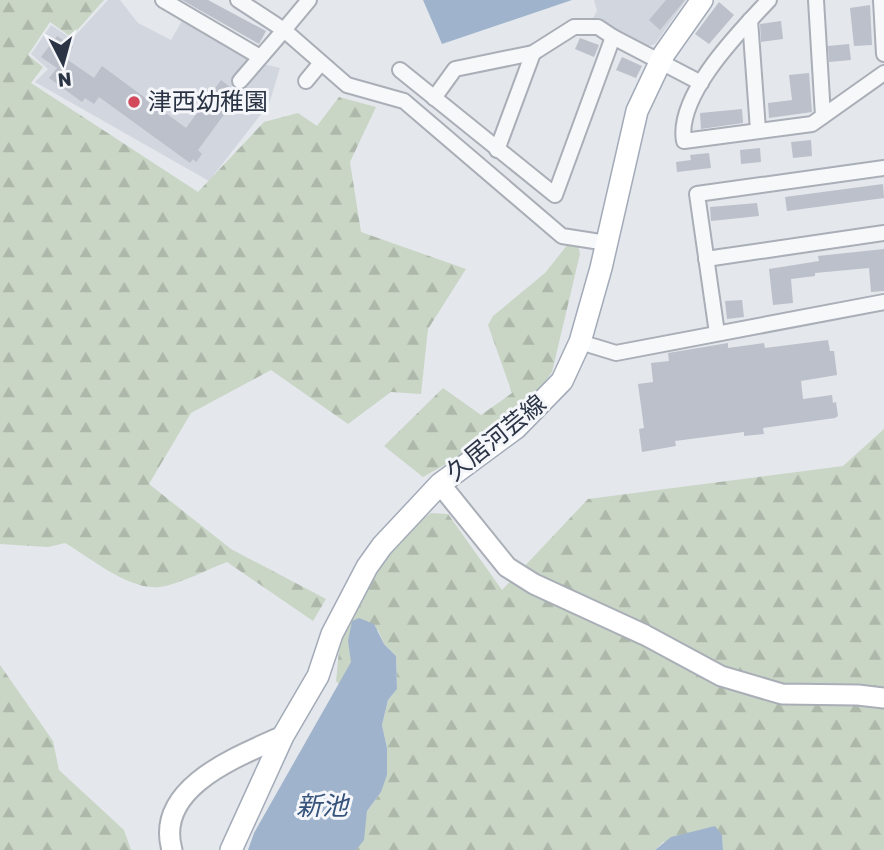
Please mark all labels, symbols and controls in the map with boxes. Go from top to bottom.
north arrow [28,28,98,98]
text: N [57,67,73,92]
place label: 津西幼稚園 [148,88,268,116]
marker: 津西幼稚園 [126,94,142,110]
street label: 久居河芸線 [441,389,551,487]
water label: 新池 [296,791,351,822]

